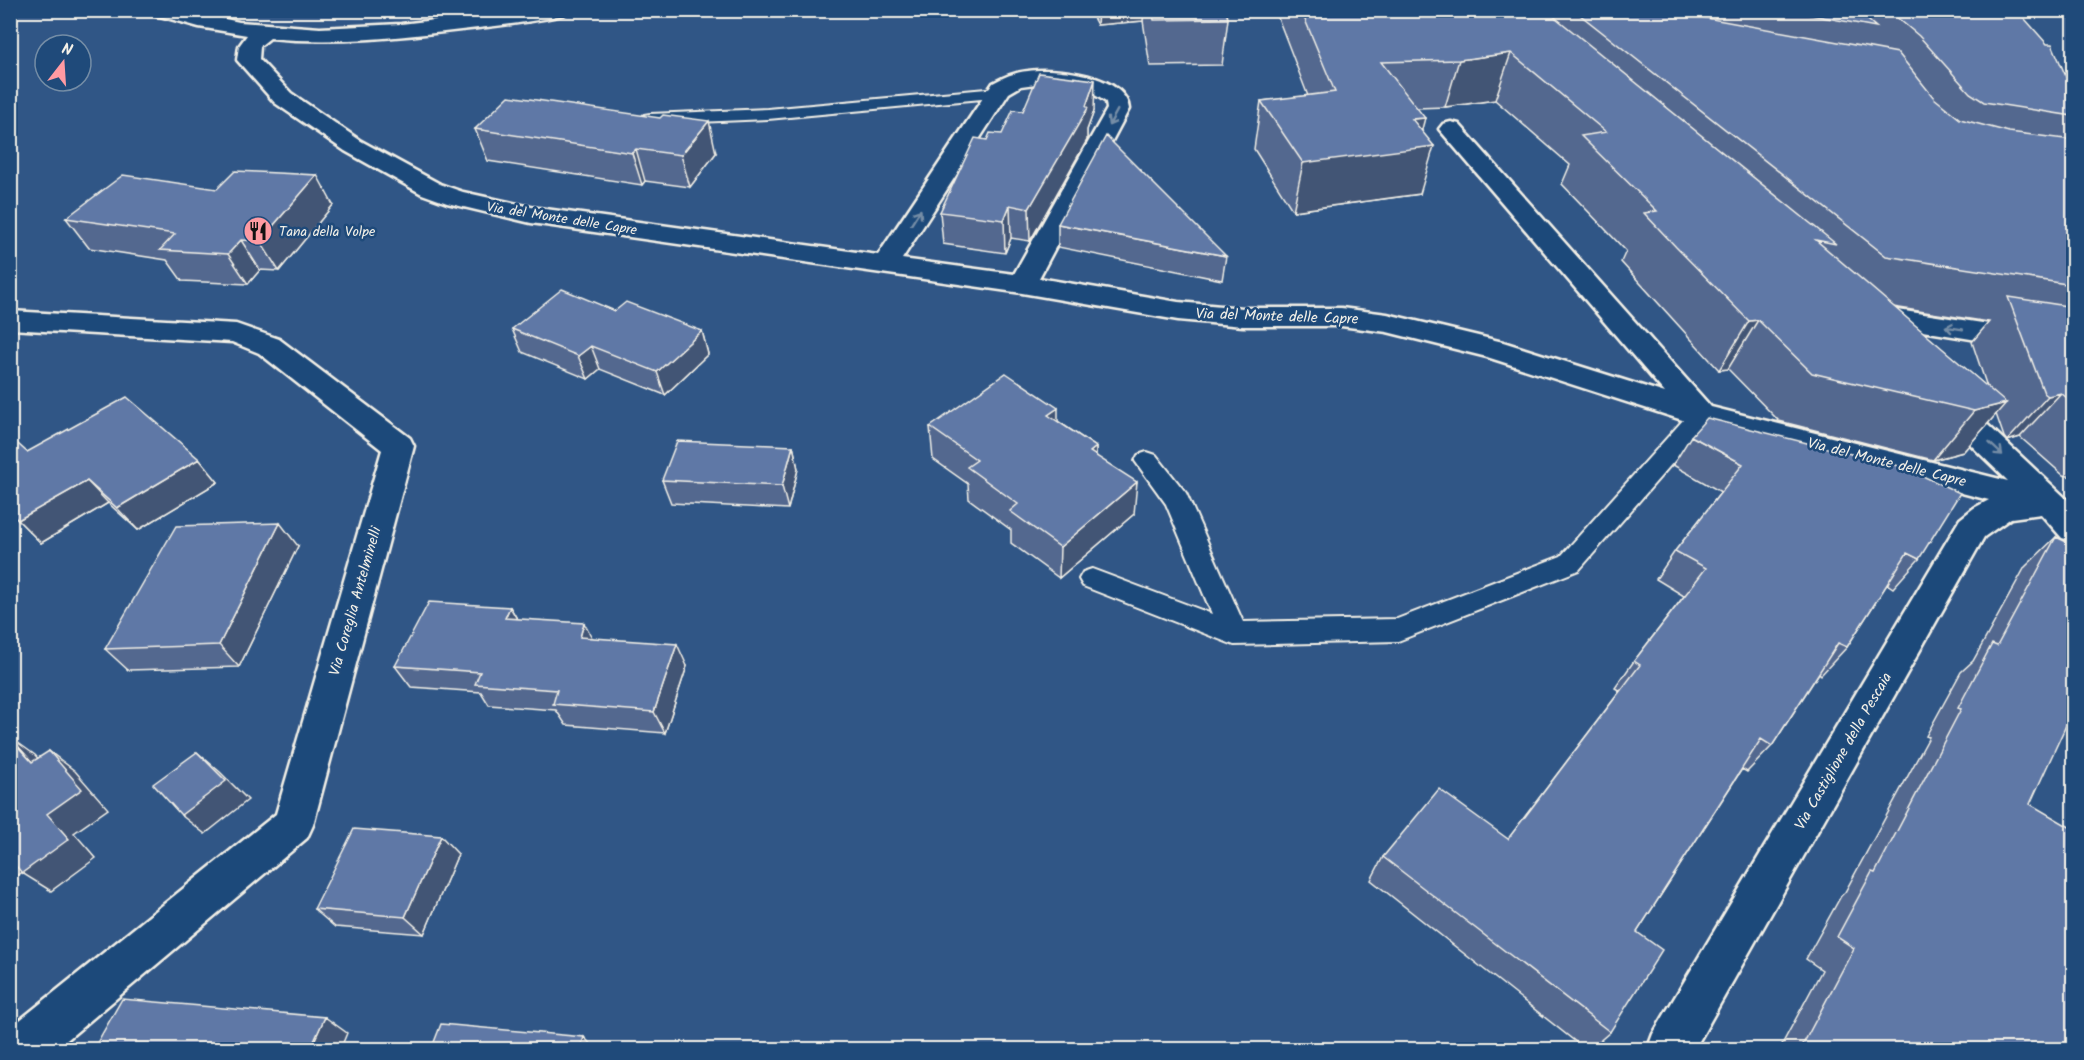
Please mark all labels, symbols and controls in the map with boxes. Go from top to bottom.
north arrow [33,33,93,93]
text: N [58,37,75,64]
one-way arrow [1107,109,1118,127]
street label: Via del Monte delle Capre [485,196,639,242]
one-way arrow [910,209,922,226]
restaurant icon: Tana della Volpe [242,215,274,247]
place label: Tana della Volpe [279,221,376,243]
street label: Via del Monte delle Capre [1195,302,1359,332]
one-way arrow [1944,322,1964,333]
street label: Via del Monte delle Capre [1805,432,1969,494]
one-way arrow [1989,442,2004,456]
street label: Via Coreglia Antelminelli [323,523,389,679]
street label: Via Castiglione della Pescaia [1789,668,1899,835]

